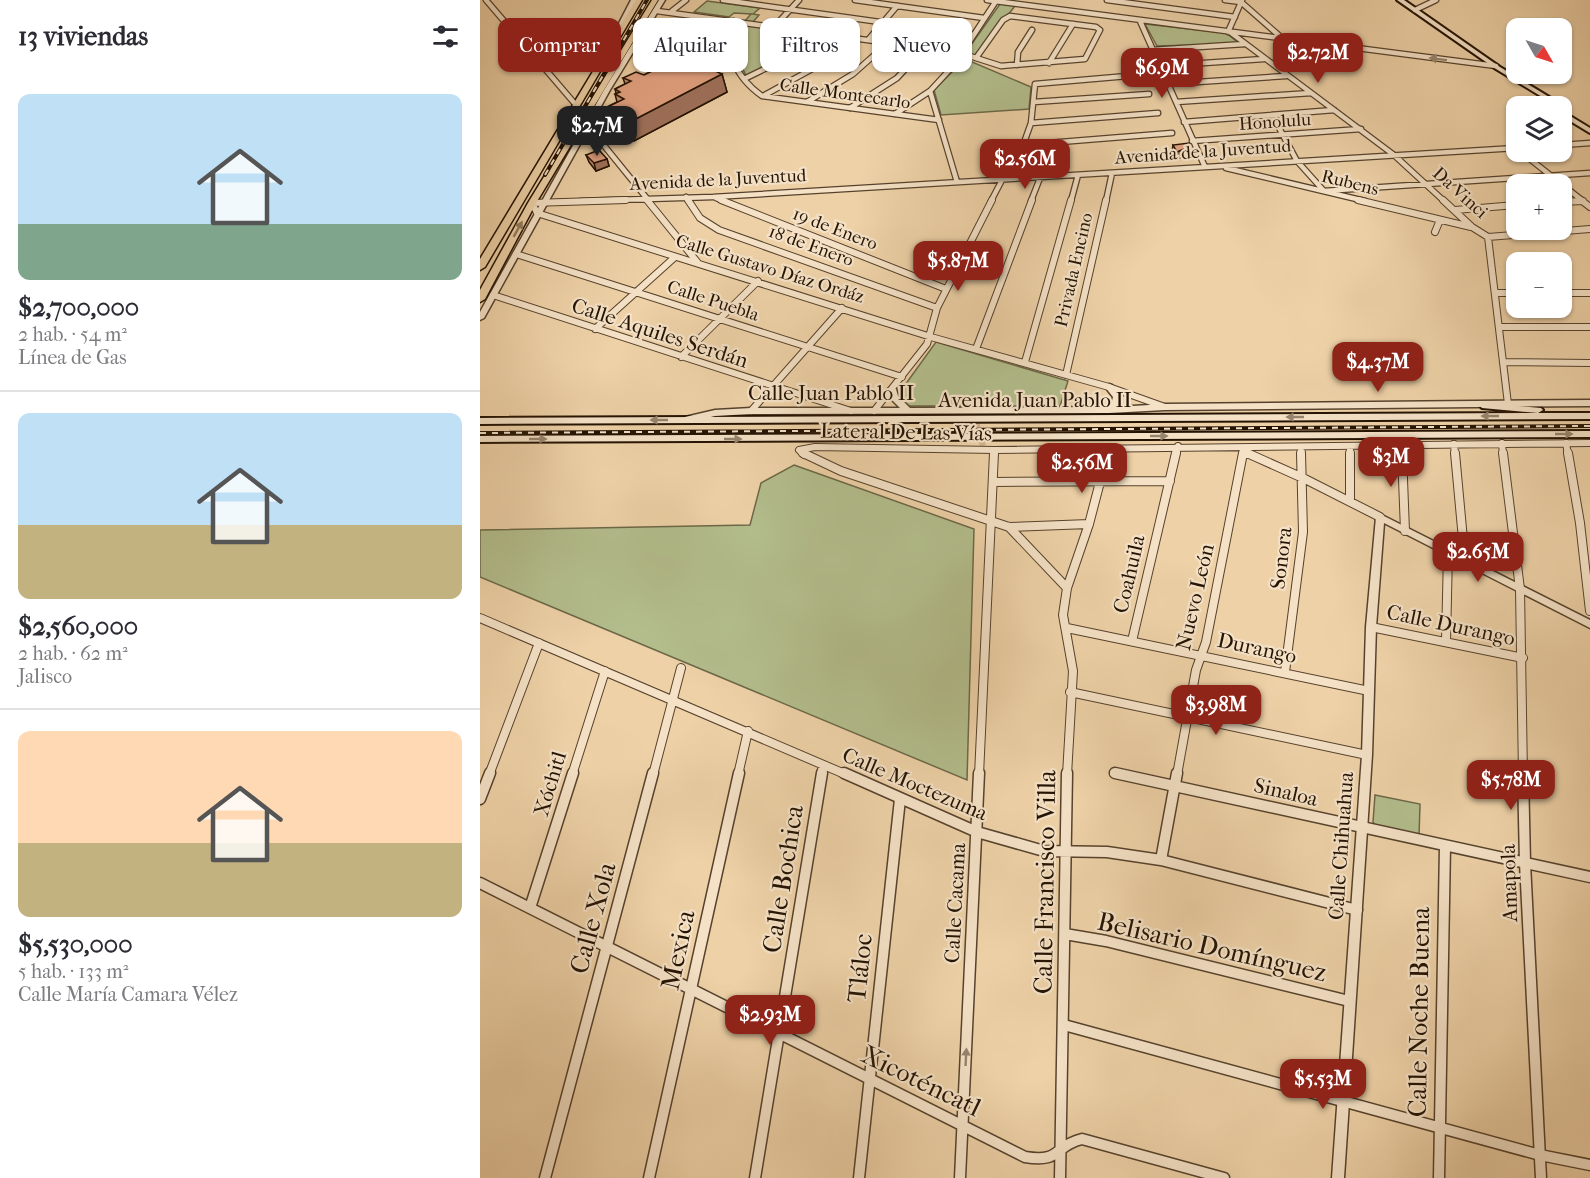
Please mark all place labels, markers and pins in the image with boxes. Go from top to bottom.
pin: $2.72M [1269,33,1367,84]
pin: $6.9M [1120,48,1204,99]
pin: $2.7M [555,106,639,157]
pin: $2.56M [976,139,1074,190]
pin: $5.87M [909,241,1007,292]
pin: $4.37M [1329,342,1427,393]
pin: $3M [1362,437,1420,488]
pin: $2.56M [1033,443,1131,494]
pin: $2.65M [1429,532,1527,583]
pin: $3.98M [1167,685,1265,736]
pin: $5.78M [1462,760,1560,811]
pin: $2.93M [721,995,819,1046]
pin: $5.53M [1274,1059,1372,1110]

